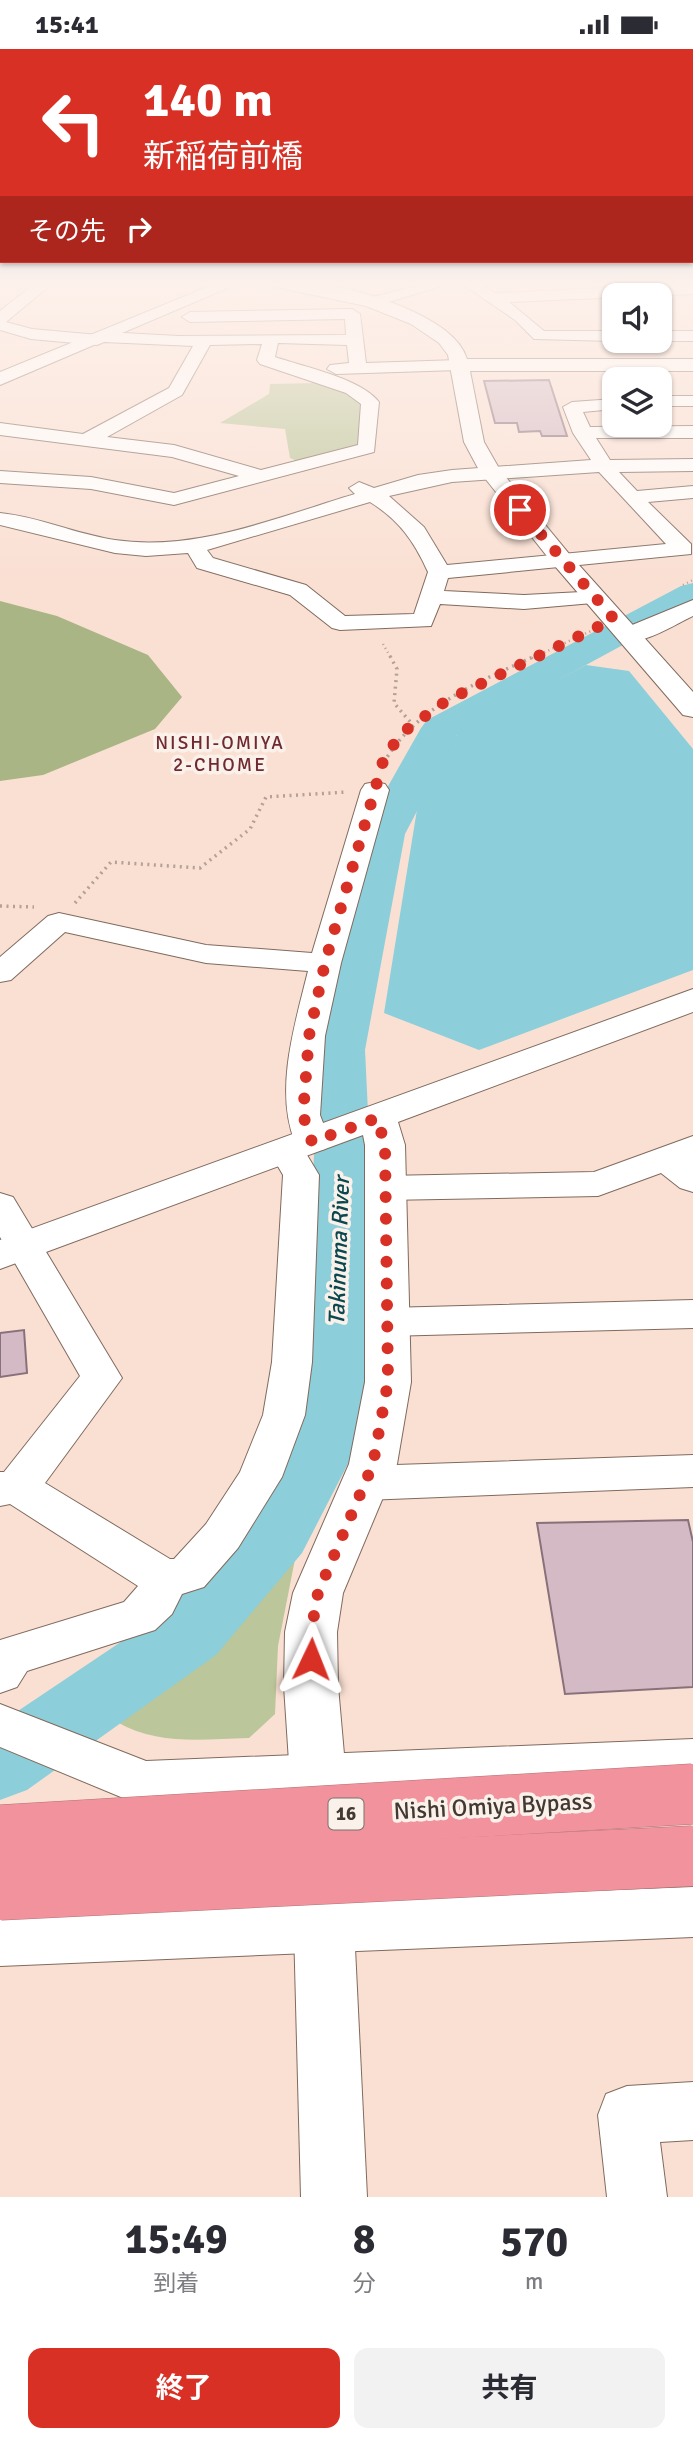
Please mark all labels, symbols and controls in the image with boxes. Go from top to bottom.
text: 15:41 [35,9,99,41]
text: 140 m [143,70,273,130]
icon: left [28,77,119,168]
text: 新稲荷前橋 [143,137,303,176]
icon: right [120,210,158,248]
text: その先 [28,216,106,248]
map controls [602,283,672,437]
button: sound [602,283,672,353]
button: layers [602,367,672,437]
pin [490,480,550,540]
icon: arrive [501,491,539,529]
district label: NISHI-OMIYA 2-CHOME [155,731,285,777]
water label: Takinuma River [322,1172,356,1326]
position arrow [274,1622,348,1696]
street label: Nishi Omiya Bypass [393,1786,593,1826]
road number: 16 [328,1799,364,1829]
text: 15:49 [125,2214,228,2265]
text: 8 [353,2214,375,2265]
text: 570 [500,2217,568,2268]
text: m [525,2267,543,2296]
text: 到着 [153,2269,199,2298]
text: 分 [353,2269,376,2298]
button: 終了 [28,2348,340,2428]
button: 共有 [354,2348,665,2428]

